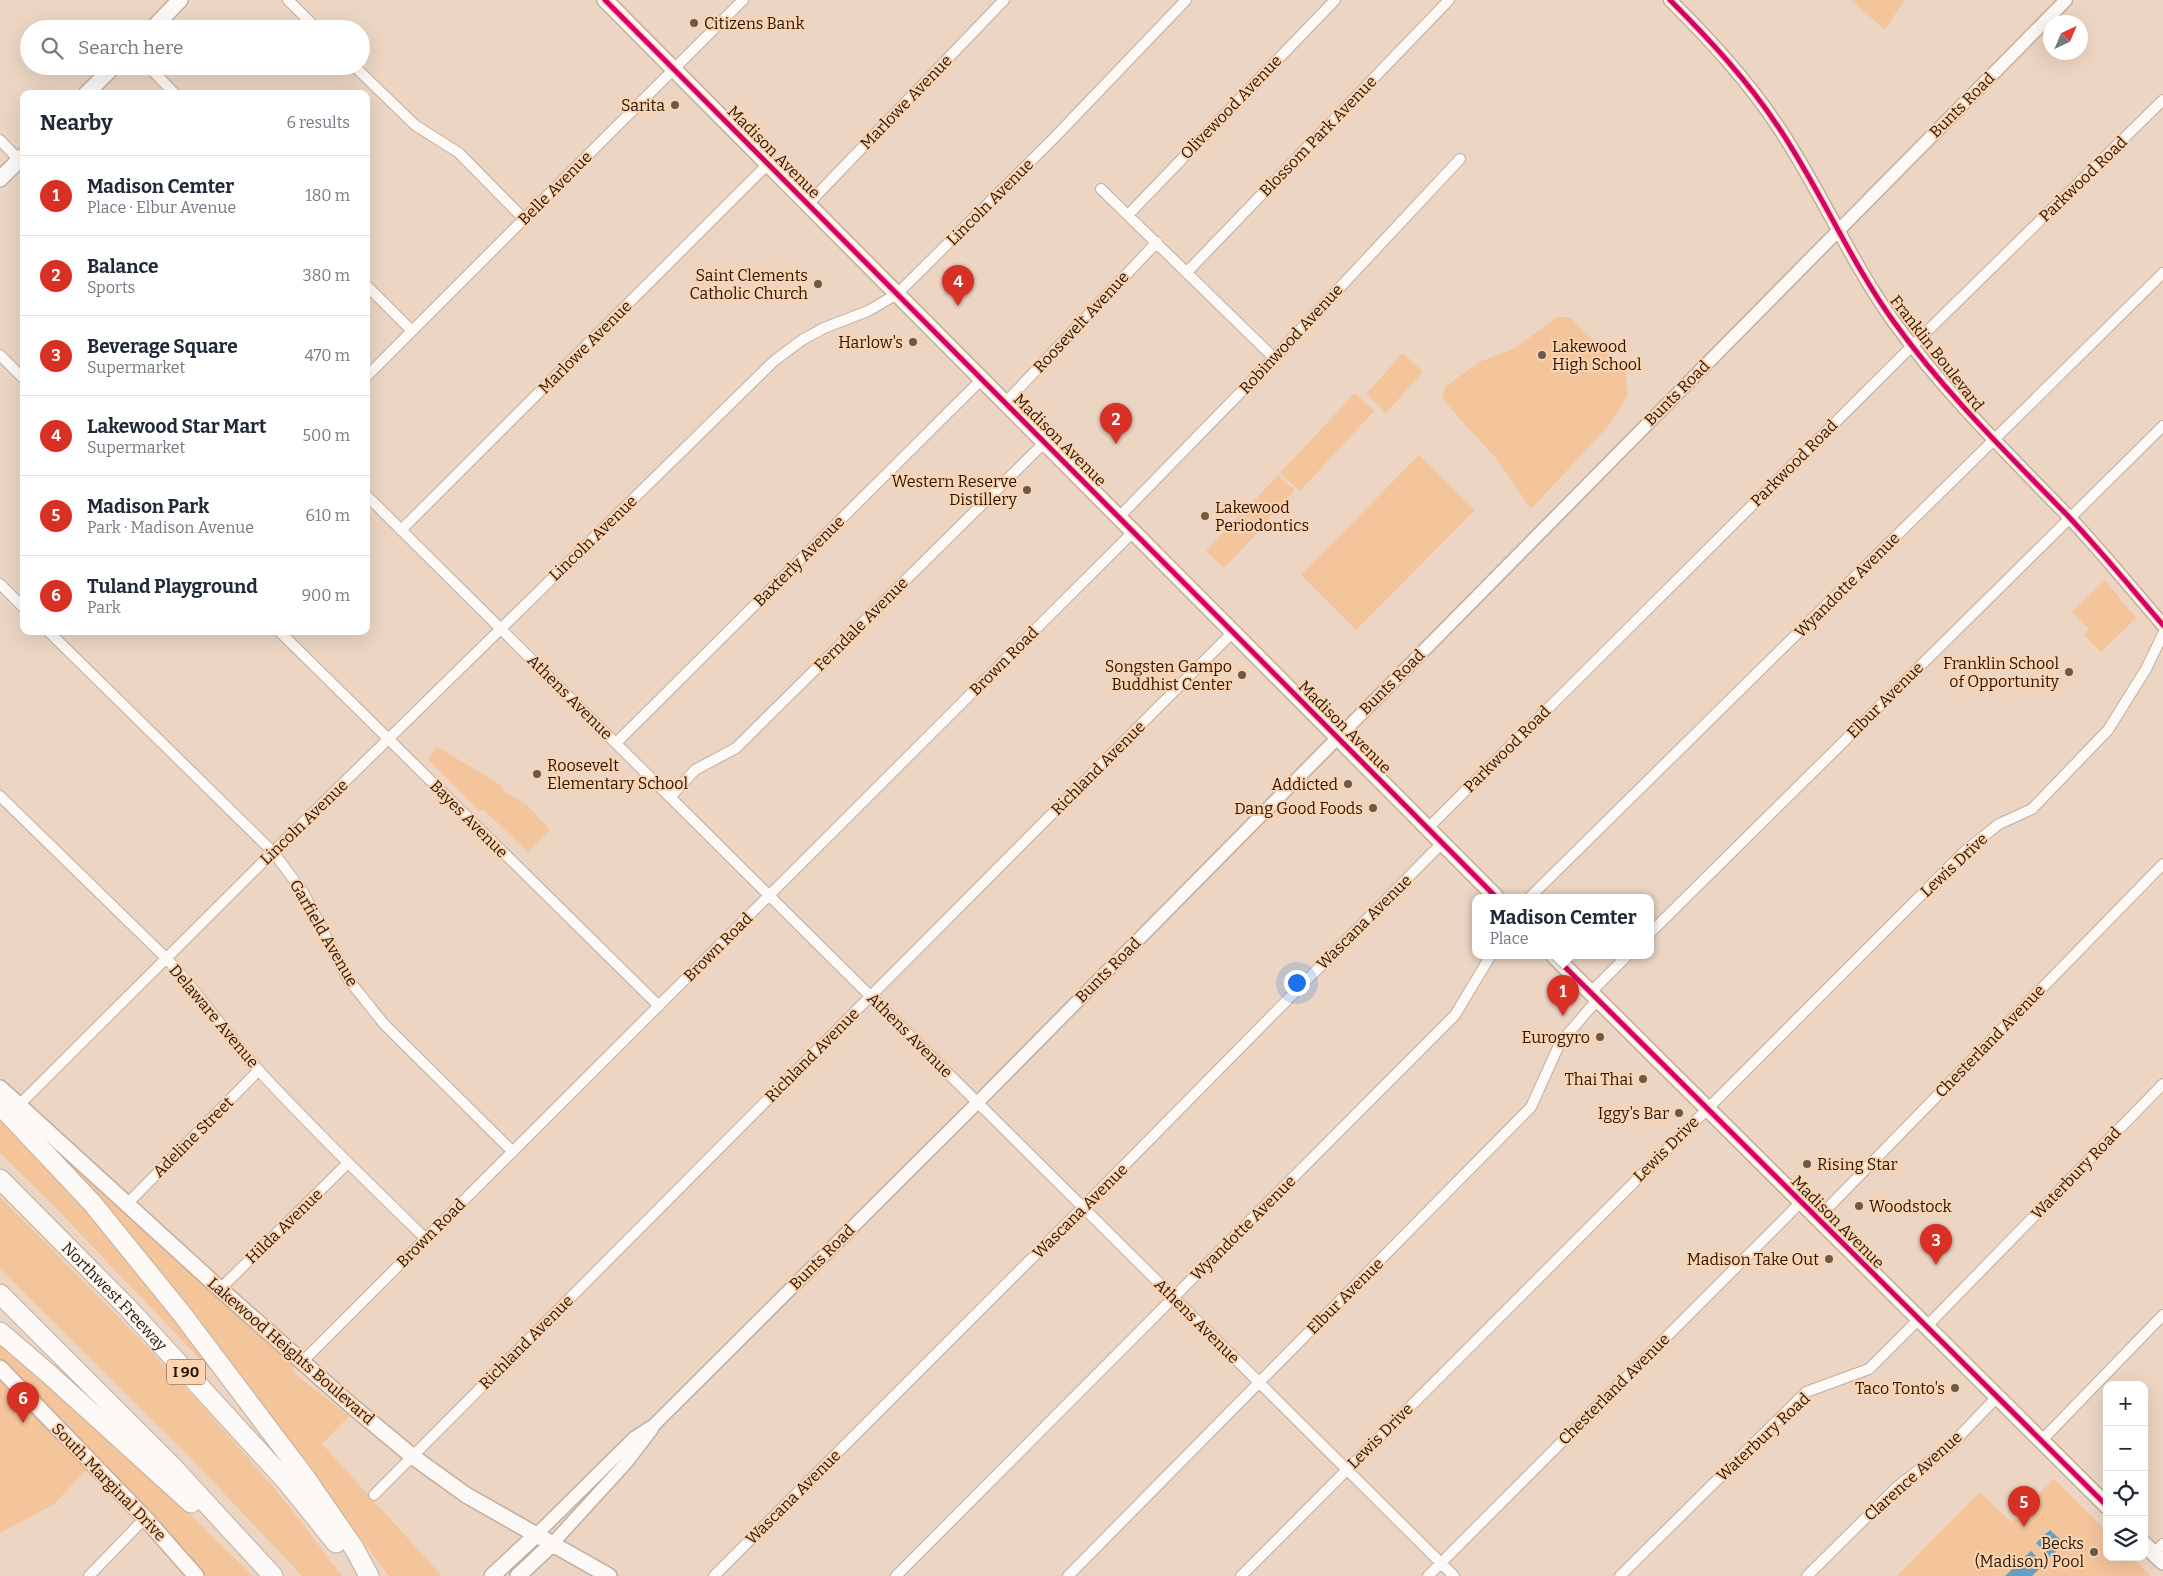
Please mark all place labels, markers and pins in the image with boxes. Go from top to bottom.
place label: Citizens Bank [704,14,805,33]
marker: Citizens Bank [688,17,700,29]
place label: Sarita [621,96,665,115]
marker: Sarita [669,99,681,111]
pin: 4 [942,265,974,306]
place label: Saint Clements Catholic Church [689,266,808,303]
marker: Saint Clements Catholic Church [812,278,824,290]
place label: Harlow's [838,333,903,352]
marker: Harlow's [907,336,919,348]
place label: Lakewood High School [1552,337,1642,374]
marker: Lakewood High School [1536,349,1548,361]
pin: 2 [1100,403,1132,444]
place label: Western Reserve Distillery [891,472,1018,509]
marker: Western Reserve Distillery [1021,484,1033,496]
place label: Lakewood Periodontics [1215,498,1309,535]
marker: Lakewood Periodontics [1199,510,1211,522]
place label: Franklin School of Opportunity [1943,654,2060,691]
place label: Songsten Gampo Buddhist Center [1105,657,1232,694]
marker: Franklin School of Opportunity [2063,666,2075,678]
marker: Songsten Gampo Buddhist Center [1236,669,1248,681]
place label: Roosevelt Elementary School [547,756,688,793]
marker: Roosevelt Elementary School [531,768,543,780]
place label: Addicted [1271,775,1338,794]
marker: Addicted [1342,778,1354,790]
place label: Dang Good Foods [1234,799,1363,818]
marker: Dang Good Foods [1367,802,1379,814]
pin: 1 [1547,975,1579,1016]
place label: Eurogyro [1521,1028,1590,1047]
marker: Eurogyro [1594,1031,1606,1043]
place label: Thai Thai [1565,1070,1633,1089]
marker: Thai Thai [1637,1073,1649,1085]
place label: Iggy's Bar [1598,1104,1669,1123]
marker: Iggy's Bar [1673,1107,1685,1119]
place label: Rising Star [1817,1155,1898,1174]
marker: Rising Star [1801,1158,1813,1170]
place label: Woodstock [1869,1197,1952,1216]
marker: Woodstock [1853,1200,1865,1212]
pin: 3 [1920,1224,1952,1265]
place label: Madison Take Out [1687,1250,1819,1269]
marker: Madison Take Out [1823,1253,1835,1265]
place label: Taco Tonto's [1855,1379,1945,1398]
pin: 6 [7,1382,39,1423]
marker: Taco Tonto's [1949,1382,1961,1394]
pin: 5 [2008,1486,2040,1527]
place label: Becks (Madison) Pool [1975,1534,2084,1571]
marker: Becks (Madison) Pool [2088,1546,2100,1558]

